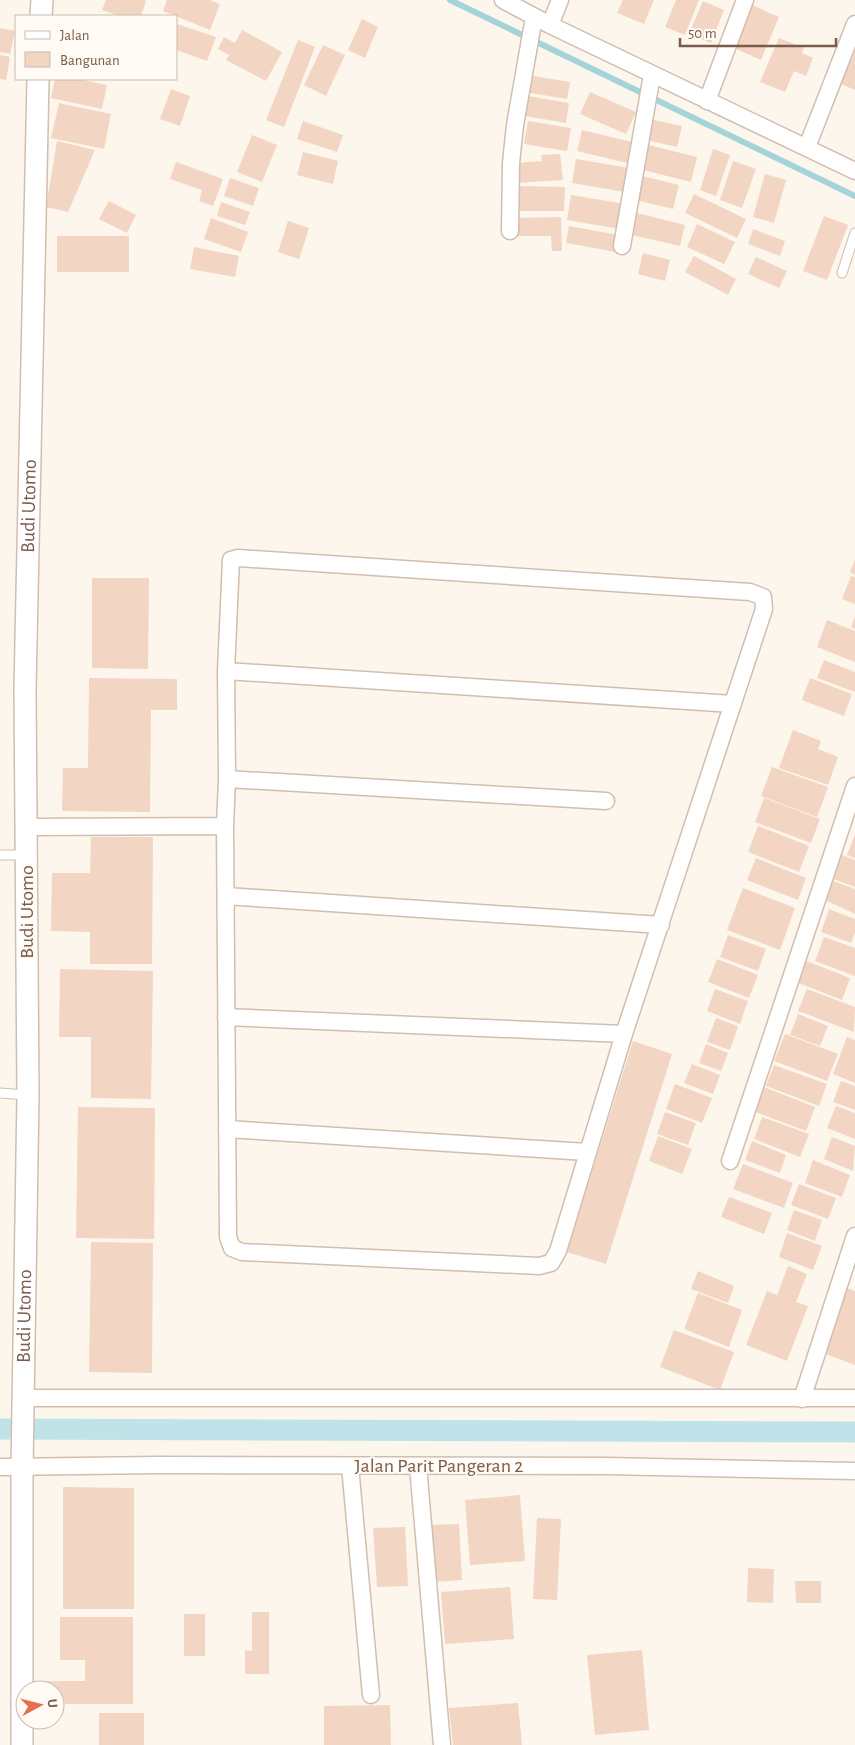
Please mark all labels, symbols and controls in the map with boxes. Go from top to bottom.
legend [15,15,178,80]
scale bar [680,15,836,47]
text: 50 m [688,26,717,41]
text: Jalan [60,28,90,43]
text: Bangunan [60,53,120,68]
street label: Budi Utomo [18,459,40,553]
street label: Budi Utomo [17,865,37,959]
street label: Budi Utomo [14,1269,35,1363]
street label: Jalan Parit Pangeran 2 [355,1456,523,1476]
north arrow [15,1680,65,1730]
text: U [44,1698,59,1709]

